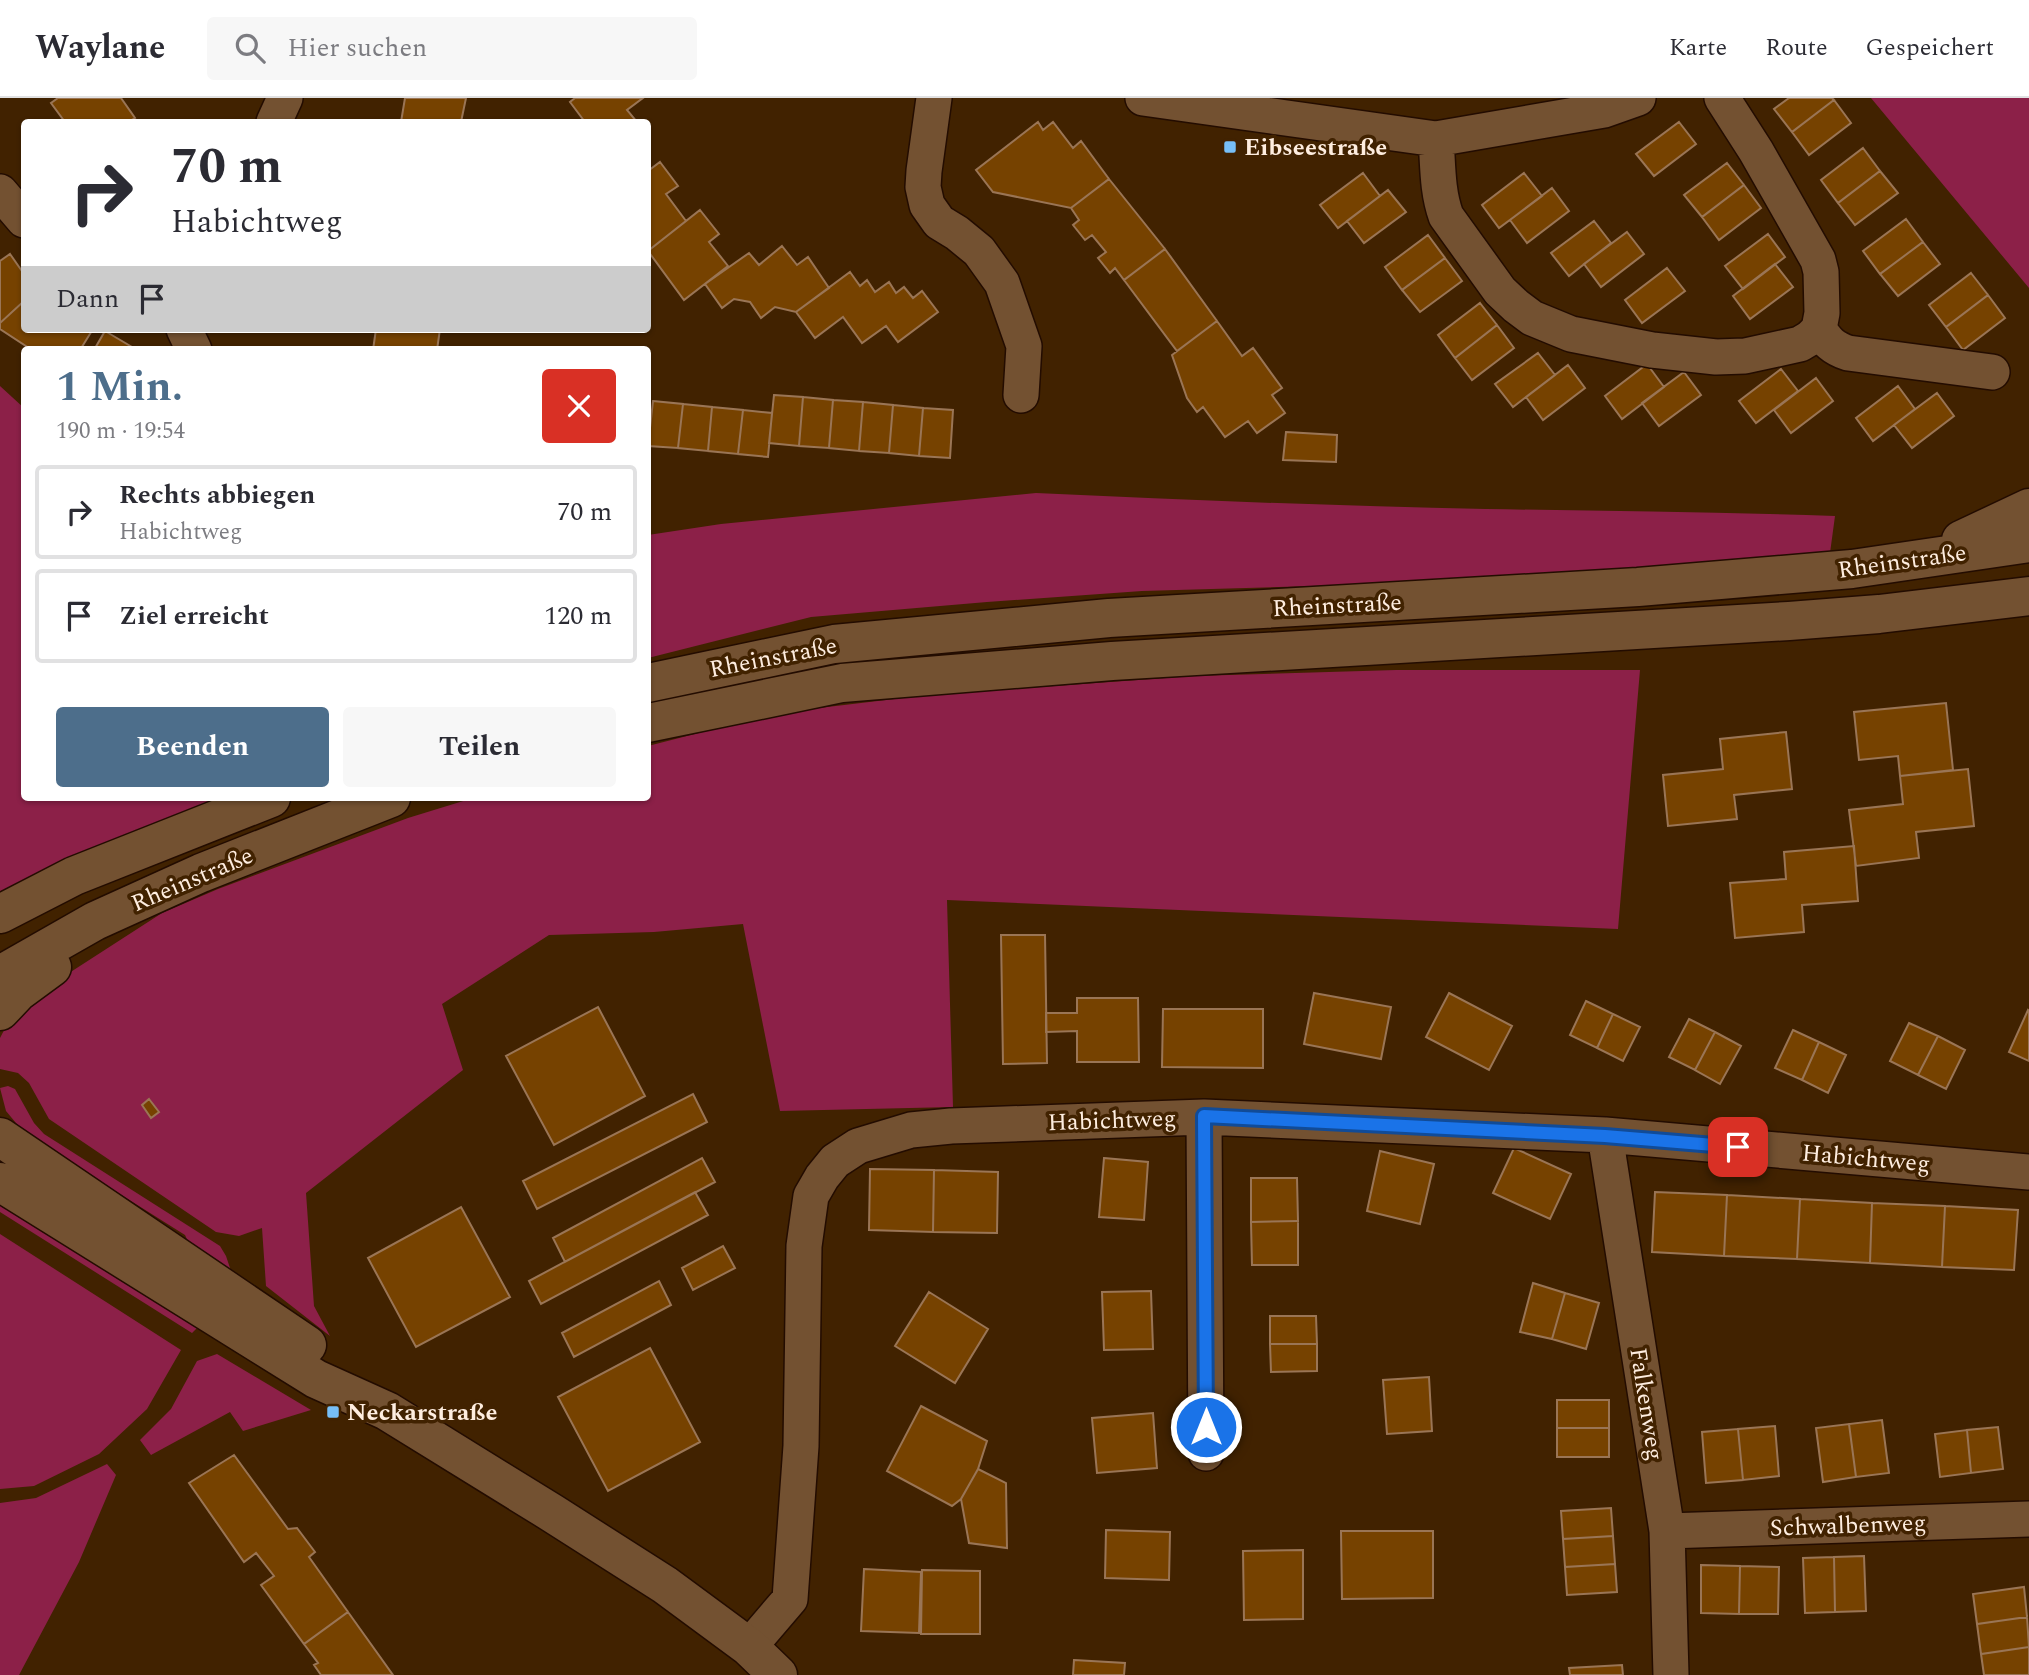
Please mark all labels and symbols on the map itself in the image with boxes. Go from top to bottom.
place label: Eibseestraße [1244,130,1387,166]
marker: Eibseestraße [1222,139,1238,155]
street label: Rheinstraße [1836,535,1969,589]
street label: Rheinstraße [1272,585,1403,627]
street label: Rheinstraße [706,628,840,688]
street label: Rheinstraße [126,838,259,922]
street label: Habichtweg [1047,1101,1177,1141]
pin [1708,1117,1768,1177]
street label: Habichtweg [1800,1135,1932,1183]
street label: Falkenweg [1619,1345,1673,1463]
position arrow [1169,1390,1243,1464]
place label: Neckarstraße [347,1395,497,1431]
marker: Neckarstraße [325,1404,341,1420]
street label: Schwalbenweg [1769,1505,1927,1547]

